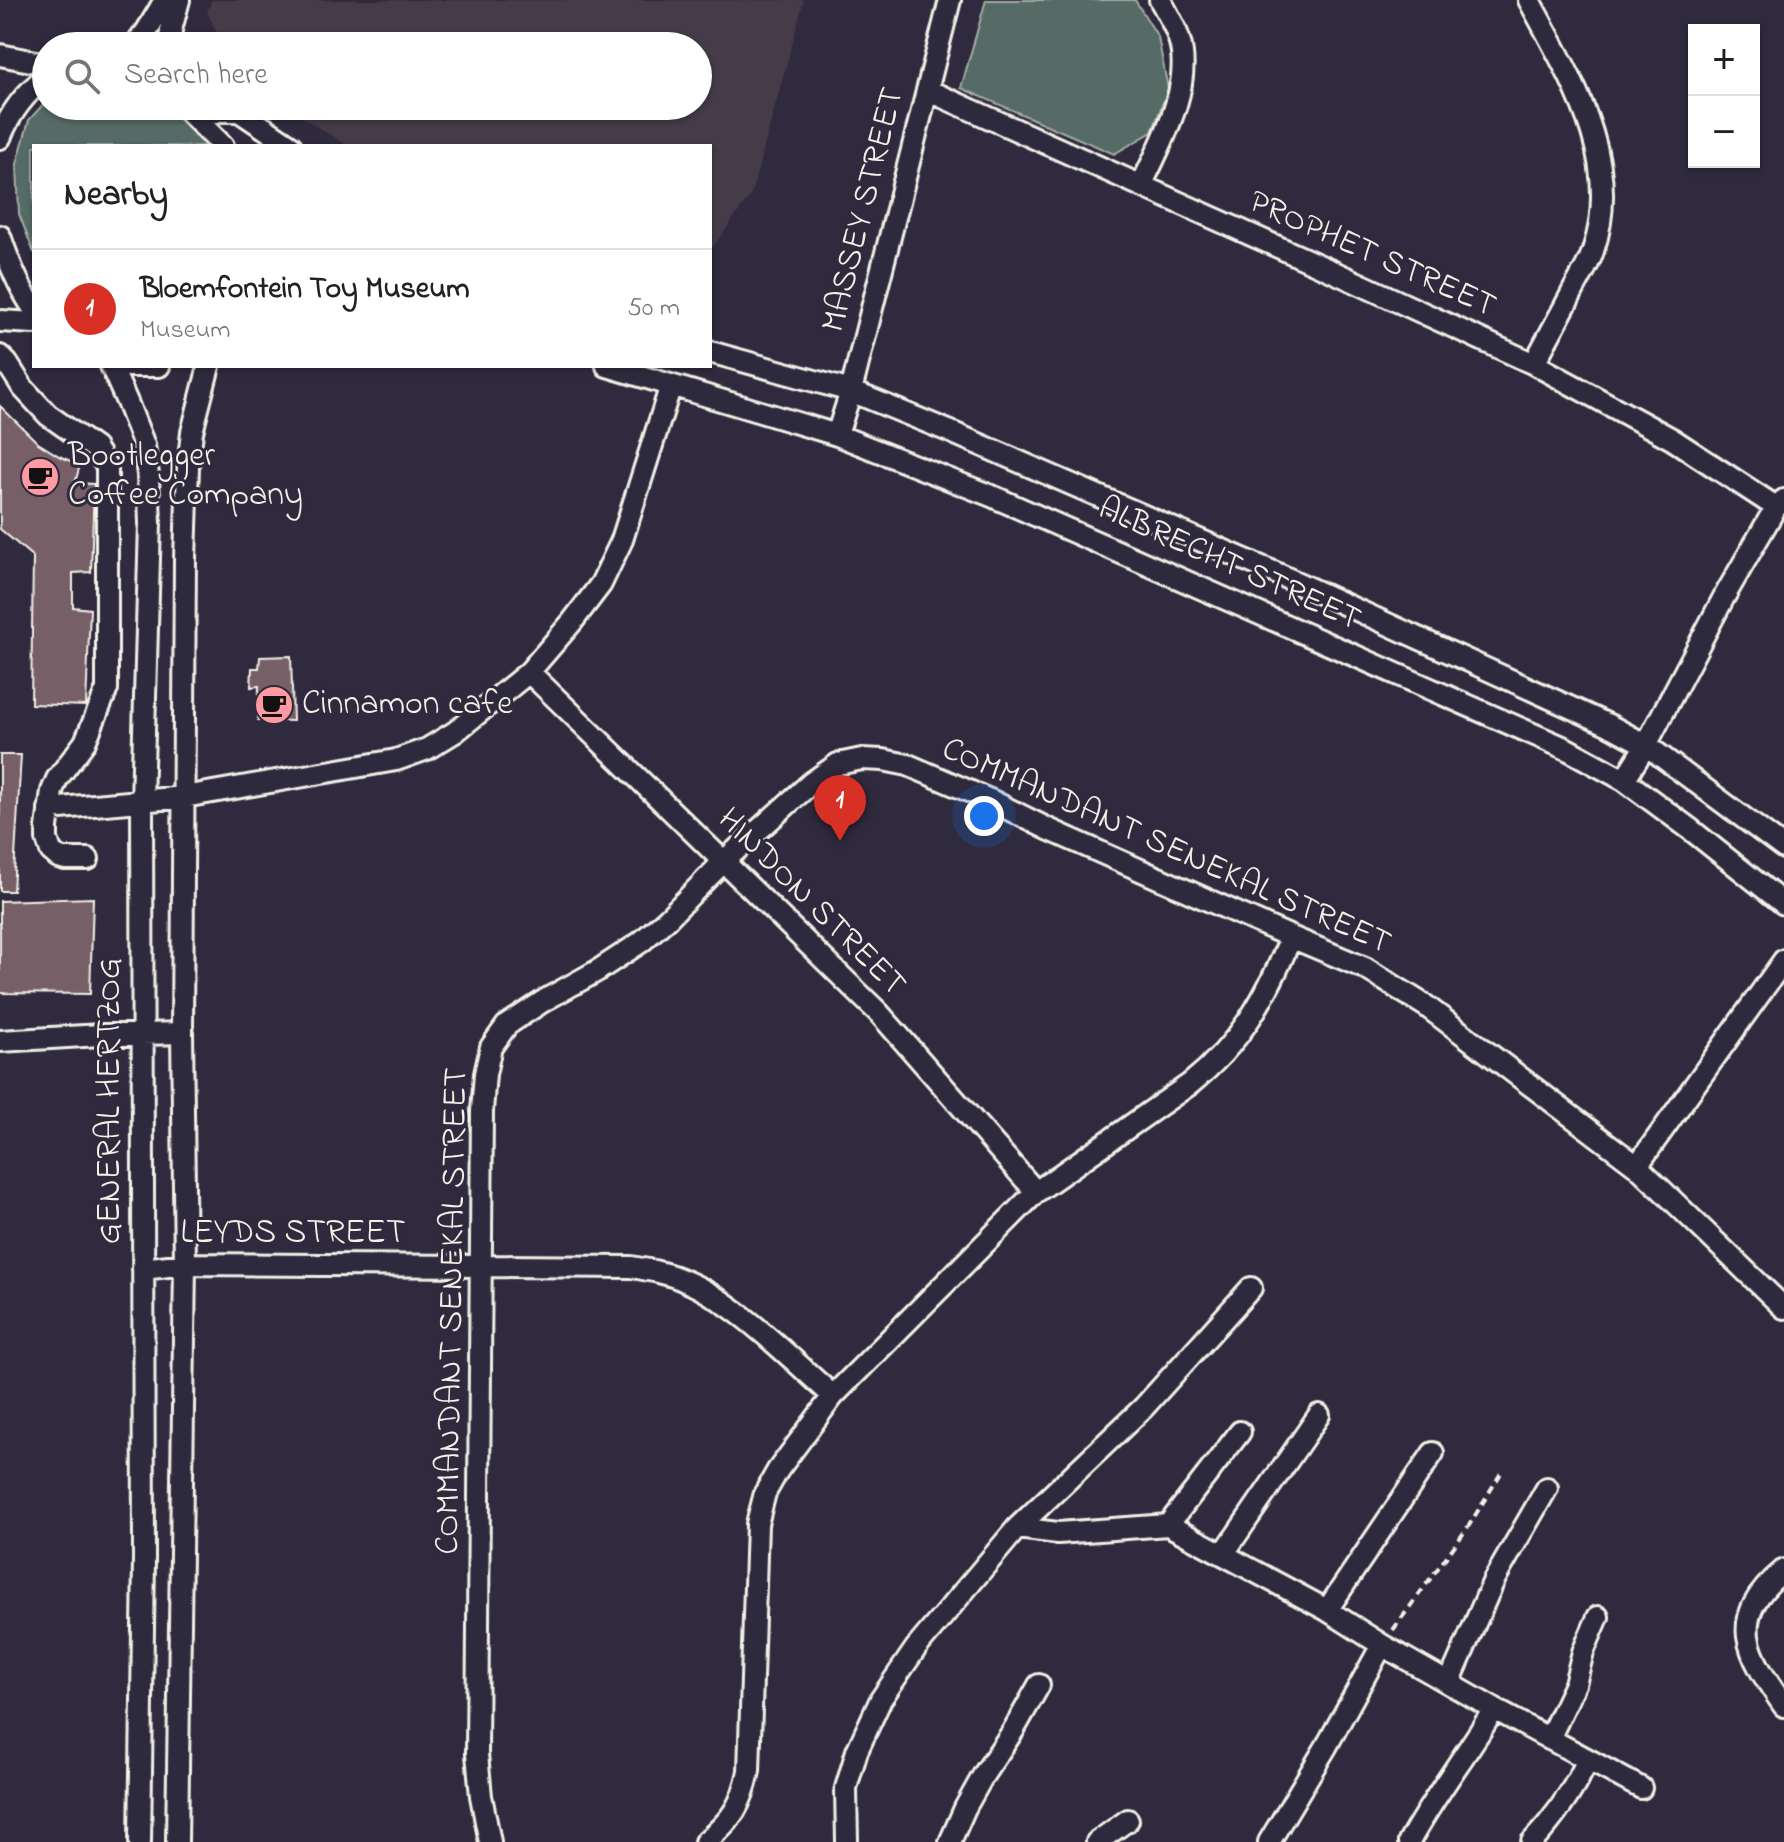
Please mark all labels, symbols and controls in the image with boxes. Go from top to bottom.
map controls [1688,24,1760,168]
button: + [1688,24,1760,96]
search box [32,32,712,120]
icon: search [60,54,104,98]
text: Search here [124,54,268,98]
street label: MASSEY STREET [809,82,919,338]
button: − [1688,96,1760,168]
text: Nearby [64,171,168,221]
street label: PROPHET STREET [1240,178,1504,332]
text: Bloemfontein Toy Museum [140,268,470,312]
text: 1 [86,290,94,328]
text: 50 m [627,290,680,328]
text: Museum [140,312,230,350]
place label: Bootlegger Coffee Company [67,432,303,521]
cafe icon: Bootlegger Coffee Company [19,456,61,498]
street label: ALBRECHT STREET [1090,485,1368,645]
place label: Cinnamon cafe [302,680,513,730]
cafe icon: Cinnamon cafe [253,684,295,726]
street label: COMMANDANT SENEKAL STREET [933,725,1399,969]
pin: 1 [814,775,866,841]
your location [964,796,1004,836]
street label: HINDON STREET [705,797,917,1009]
street label: GENERAL HERTZOG [86,958,136,1244]
street label: COMMANDANT SENEKAL STREET [424,1067,482,1555]
street label: LEYDS STREET [181,1209,405,1259]

